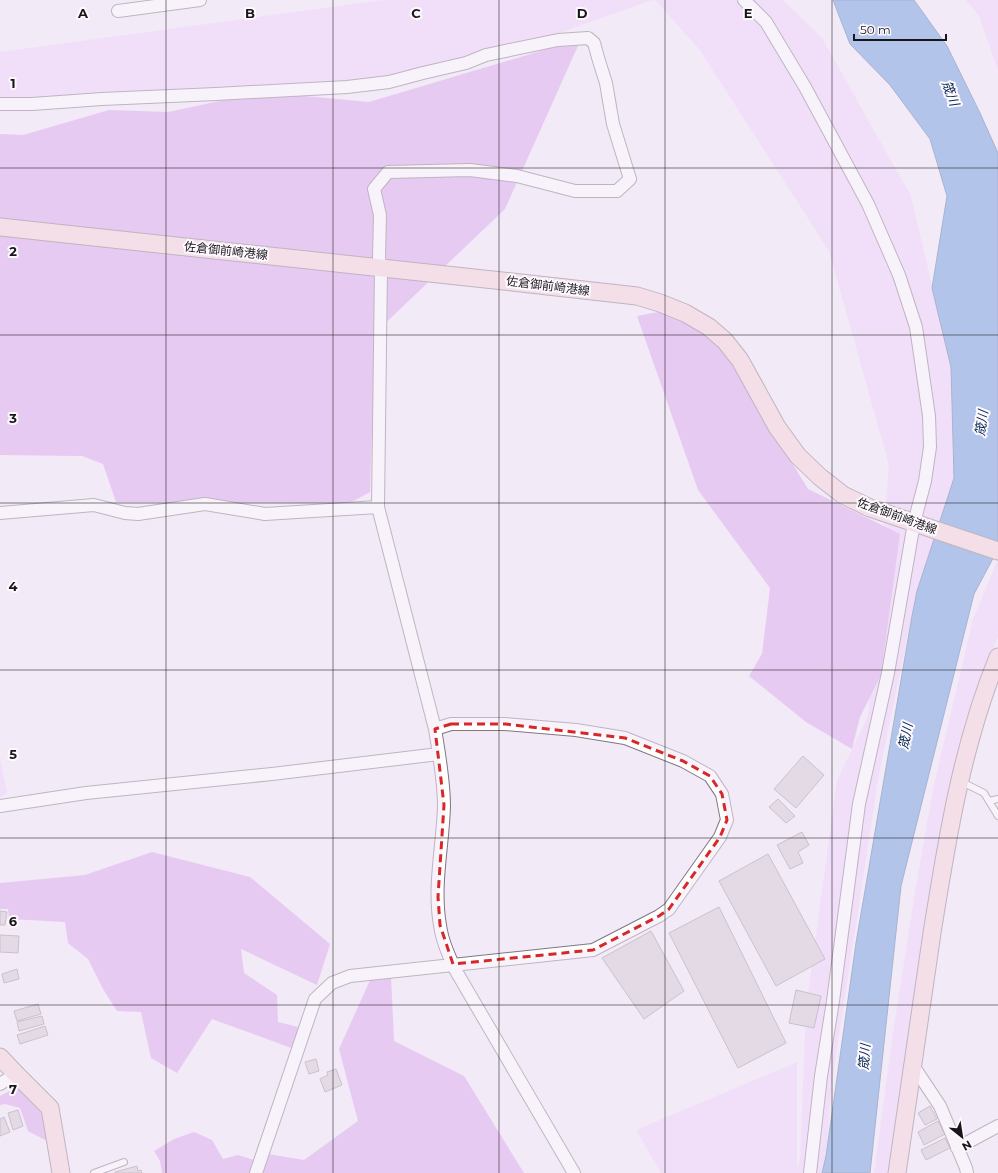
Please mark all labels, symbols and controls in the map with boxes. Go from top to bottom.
text: A [77,5,89,21]
text: B [245,5,255,21]
text: C [411,5,421,21]
text: D [577,5,588,21]
text: E [744,5,753,21]
scale bar [854,16,946,42]
text: 50 m [860,22,891,37]
text: 1 [10,75,16,91]
water label: 筬川 [939,78,964,110]
street label: 佐倉御前崎港線 [183,239,269,262]
text: 2 [9,243,17,259]
street label: 佐倉御前崎港線 [505,273,591,298]
water label: 筬川 [971,407,991,437]
text: 3 [8,410,17,426]
street label: 佐倉御前崎港線 [855,494,939,537]
text: 4 [9,578,18,594]
water label: 筬川 [895,720,916,750]
text: 5 [9,746,17,762]
text: 6 [9,913,18,929]
water label: 筬川 [855,1041,873,1071]
text: 7 [9,1081,17,1097]
north arrow [942,1117,982,1157]
text: N [960,1137,974,1154]

